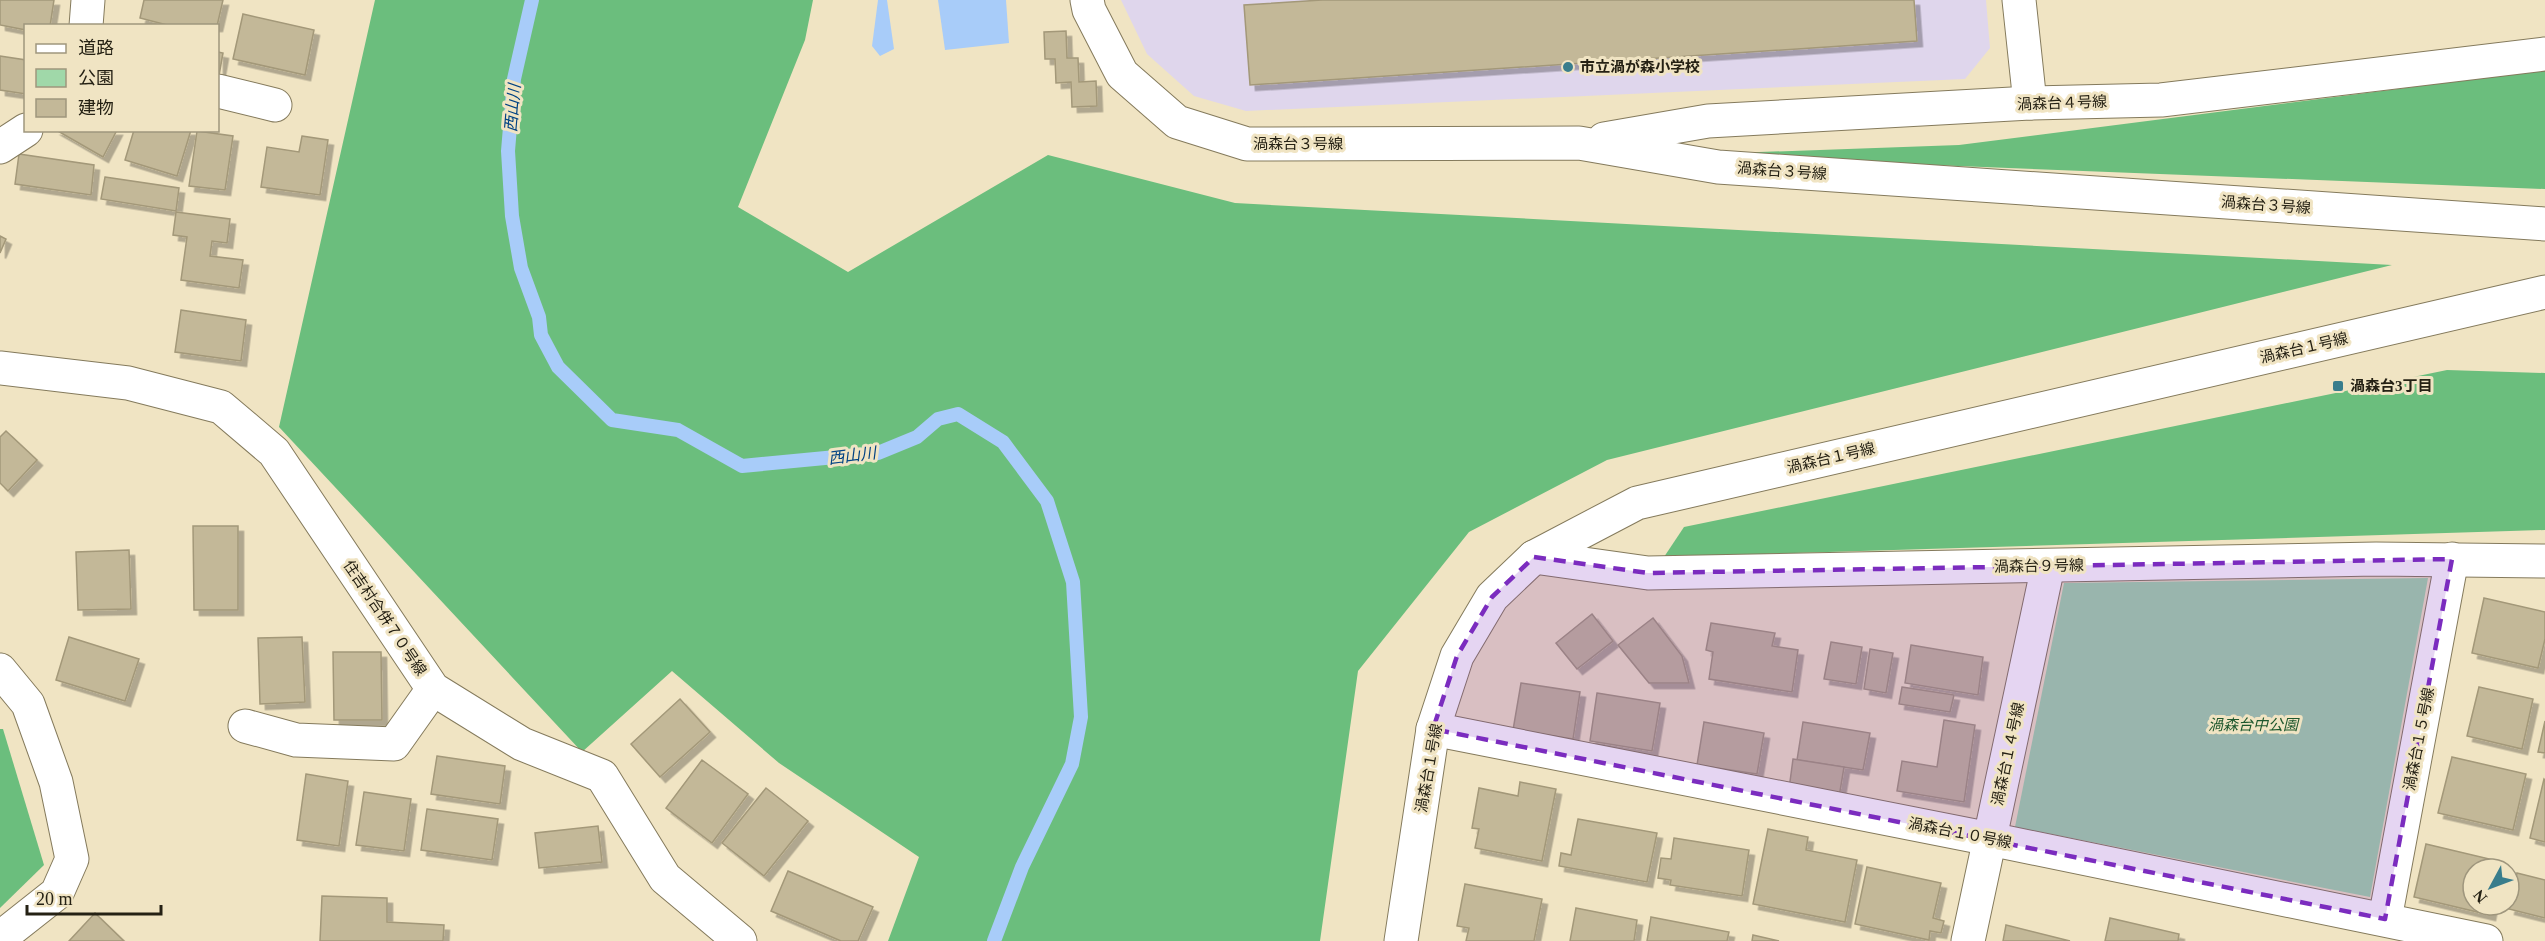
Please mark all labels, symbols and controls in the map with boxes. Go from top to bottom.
legend [24,24,219,132]
text: 道路 [78,38,114,58]
place label: 市立渦が森小学校 [1580,59,1700,75]
marker: 市立渦が森小学校 [1561,60,1575,74]
text: 公園 [78,68,114,88]
water label: 西山川 [502,81,523,133]
street label: 渦森台４号線 [2017,93,2107,113]
text: 建物 [78,98,114,118]
street label: 渦森台３号線 [1253,136,1343,152]
street label: 渦森台３号線 [1737,160,1827,182]
street label: 渦森台３号線 [2221,194,2311,216]
street label: 渦森台１号線 [2258,330,2350,366]
place label: 渦森台3丁目 [2350,378,2433,394]
marker: 渦森台3丁目 [2331,379,2345,393]
street label: 渦森台１号線 [1785,440,1877,476]
water label: 西山川 [827,444,879,467]
street label: 住吉村合併７０号線 [341,557,430,678]
street label: 渦森台９号線 [1994,557,2084,575]
street label: 渦森台１５号線 [2401,686,2437,792]
street label: 渦森台１４号線 [1989,701,2027,807]
park label: 渦森台中公園 [2208,717,2300,733]
street label: 渦森台１号線 [1413,722,1445,814]
street label: 渦森台１０号線 [1907,815,2013,851]
north arrow [2461,857,2521,917]
scale bar [27,878,160,916]
text: N [2470,886,2490,906]
text: 20 m [36,889,73,909]

